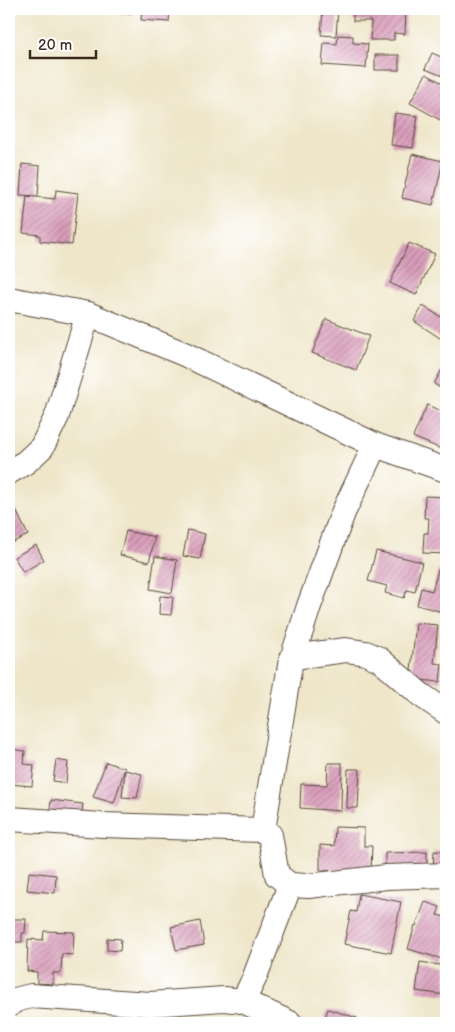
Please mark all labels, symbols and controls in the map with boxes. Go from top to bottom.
scale bar [30,28,96,60]
text: 20 m [38,36,72,55]

